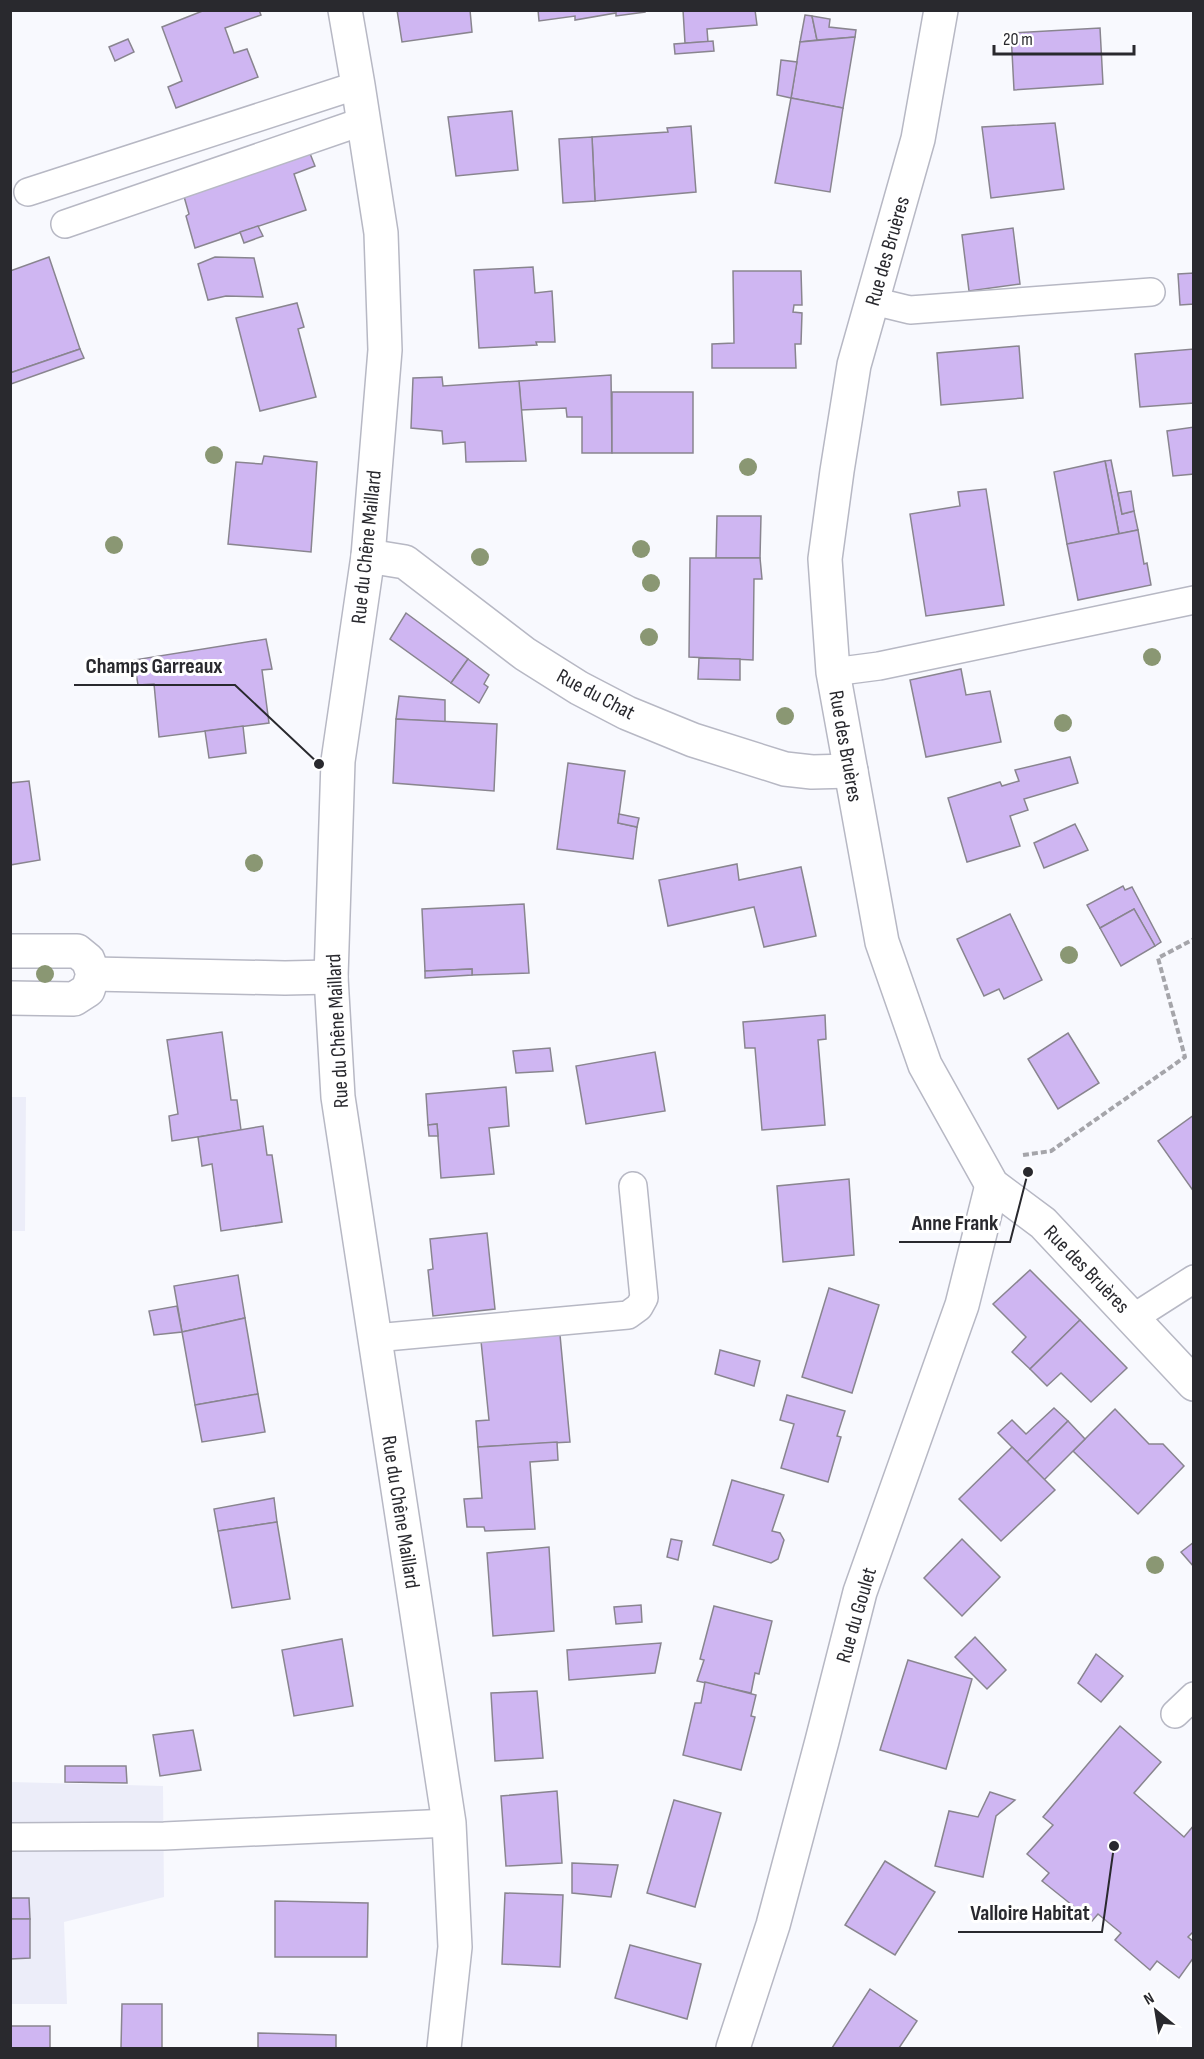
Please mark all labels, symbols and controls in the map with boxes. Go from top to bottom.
scale bar [994,18,1134,56]
text: 20 m [1003,29,1033,50]
street label: Rue des Bruères [860,194,915,309]
street label: Rue du Chêne Maillard [346,469,387,625]
callout: Champs Garreaux [74,645,235,685]
text: Champs Garreaux [85,653,223,680]
street label: Rue du Chat [552,663,639,725]
street label: Rue des Bruères [823,688,868,804]
street label: Rue du Chêne Maillard [321,953,354,1109]
callout: Anne Frank [899,1202,1010,1242]
text: Anne Frank [911,1210,999,1237]
street label: Rue des Bruères [1039,1220,1135,1319]
street label: Rue du Chêne Maillard [376,1434,425,1590]
street label: Rue du Goulet [831,1565,882,1666]
callout: Valloire Habitat [958,1892,1102,1932]
text: Valloire Habitat [970,1900,1090,1927]
north arrow [1126,1981,1186,2041]
text: N [1141,1989,1158,2010]

